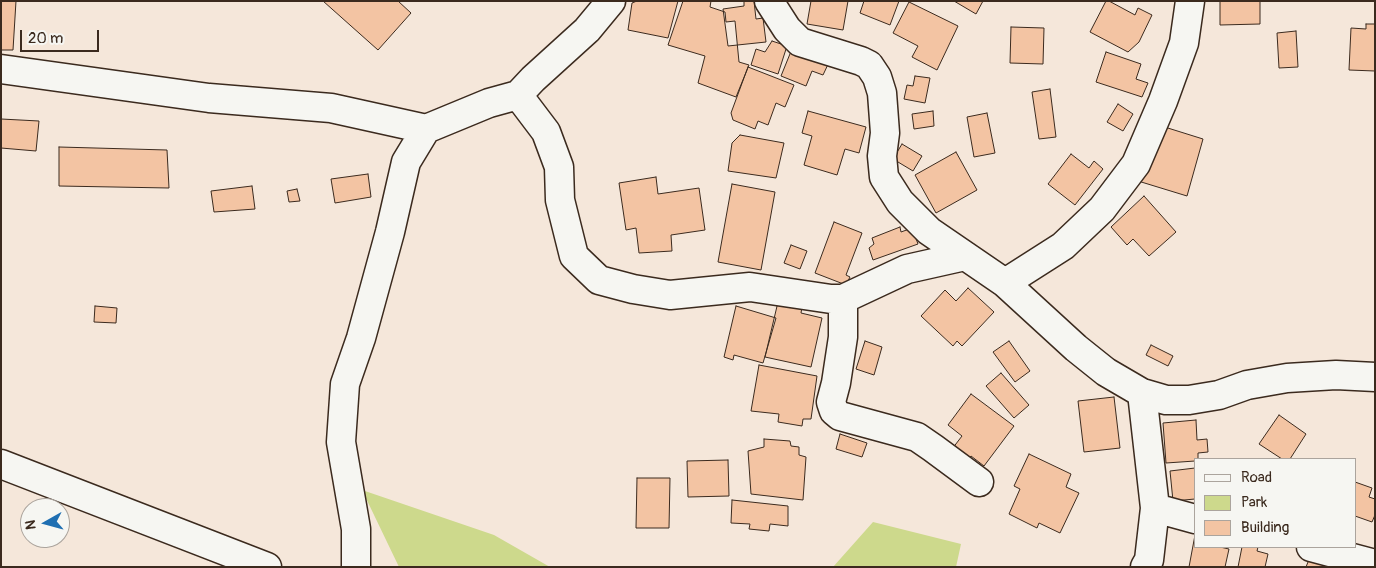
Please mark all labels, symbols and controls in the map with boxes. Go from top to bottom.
scale bar [22,20,101,52]
text: 20 m [28,29,63,48]
legend [1194,458,1356,548]
text: Road [1241,468,1272,487]
text: Park [1241,493,1267,512]
north arrow [20,498,70,548]
text: Building [1241,518,1289,537]
text: N [22,519,40,531]

